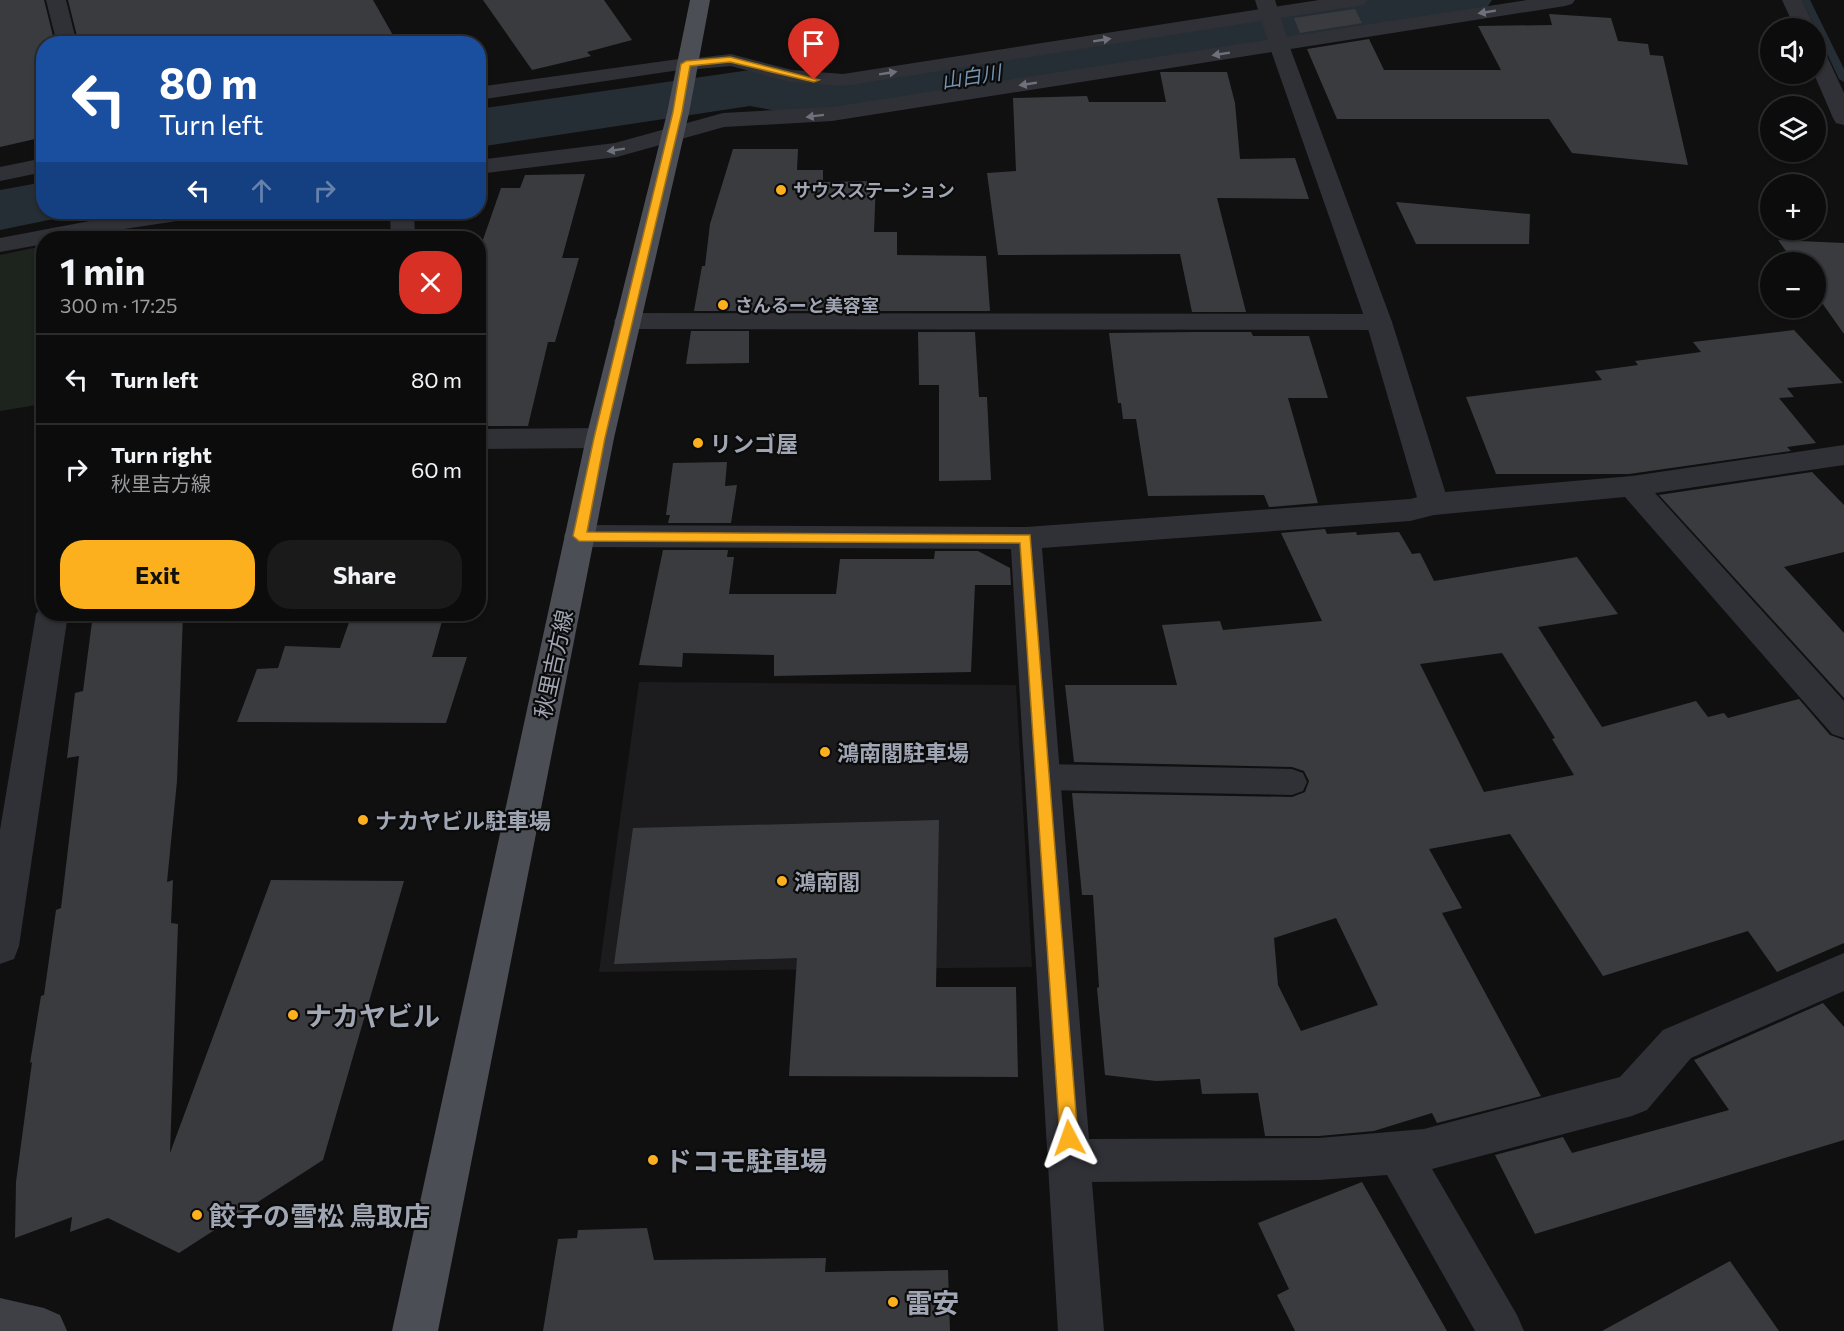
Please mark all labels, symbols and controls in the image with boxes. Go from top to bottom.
one-way arrow [1477,8,1496,17]
pin [788,18,839,80]
map controls [1760,18,1826,318]
button: sound [1760,18,1826,84]
icon: arrive [797,27,830,60]
one-way arrow [1092,35,1111,44]
one-way arrow [1211,50,1230,59]
text: 80 m [159,56,258,108]
water label: 山白川 [939,59,1004,93]
icon: left [60,60,138,138]
one-way arrow [879,68,898,77]
one-way arrow [1019,79,1038,88]
button: layers [1760,96,1826,162]
text: Turn left [159,108,263,141]
one-way arrow [805,112,824,121]
one-way arrow [606,146,625,155]
icon: left [182,174,215,207]
icon: ahead [245,174,278,207]
icon: right [308,174,341,207]
button: + [1760,174,1826,240]
place label: サウスステーション [793,179,955,201]
marker: サウスステーション [774,183,788,197]
text: 1 min [60,248,145,292]
button: close [399,251,462,314]
button: − [1760,252,1826,318]
text: 300 m · 17:25 [60,293,178,317]
place label: さんるーと美容室 [735,294,879,316]
marker: さんるーと美容室 [716,298,730,312]
icon: left [60,363,93,396]
text: Turn left [111,366,198,393]
text: 80 m [411,366,462,393]
place label: リンゴ屋 [710,430,798,457]
marker: リンゴ屋 [691,436,705,450]
text: Turn right [111,441,212,468]
icon: right [60,453,93,486]
text: 60 m [411,456,462,483]
text: 秋里吉方線 [111,471,211,495]
button: Exit [60,540,255,609]
button: Share [267,540,462,609]
street label: 秋里吉方線 [528,607,578,721]
place label: 鴻南閣駐車場 [837,739,969,766]
marker: 鴻南閣駐車場 [818,745,832,759]
place label: ナカヤビル駐車場 [375,807,551,834]
marker: ナカヤビル駐車場 [356,813,370,827]
place label: 鴻南閣 [794,868,860,895]
marker: 鴻南閣 [775,874,789,888]
place label: ナカヤビル [305,999,440,1032]
marker: ナカヤビル [286,1008,300,1022]
position arrow [1037,1106,1101,1170]
place label: ドコモ駐車場 [665,1144,827,1177]
marker: ドコモ駐車場 [646,1153,660,1167]
place label: 餃子の雪松 鳥取店 [209,1199,430,1232]
marker: 餃子の雪松 鳥取店 [190,1208,204,1222]
place label: 雷安 [905,1286,959,1319]
marker: 雷安 [886,1295,900,1309]

